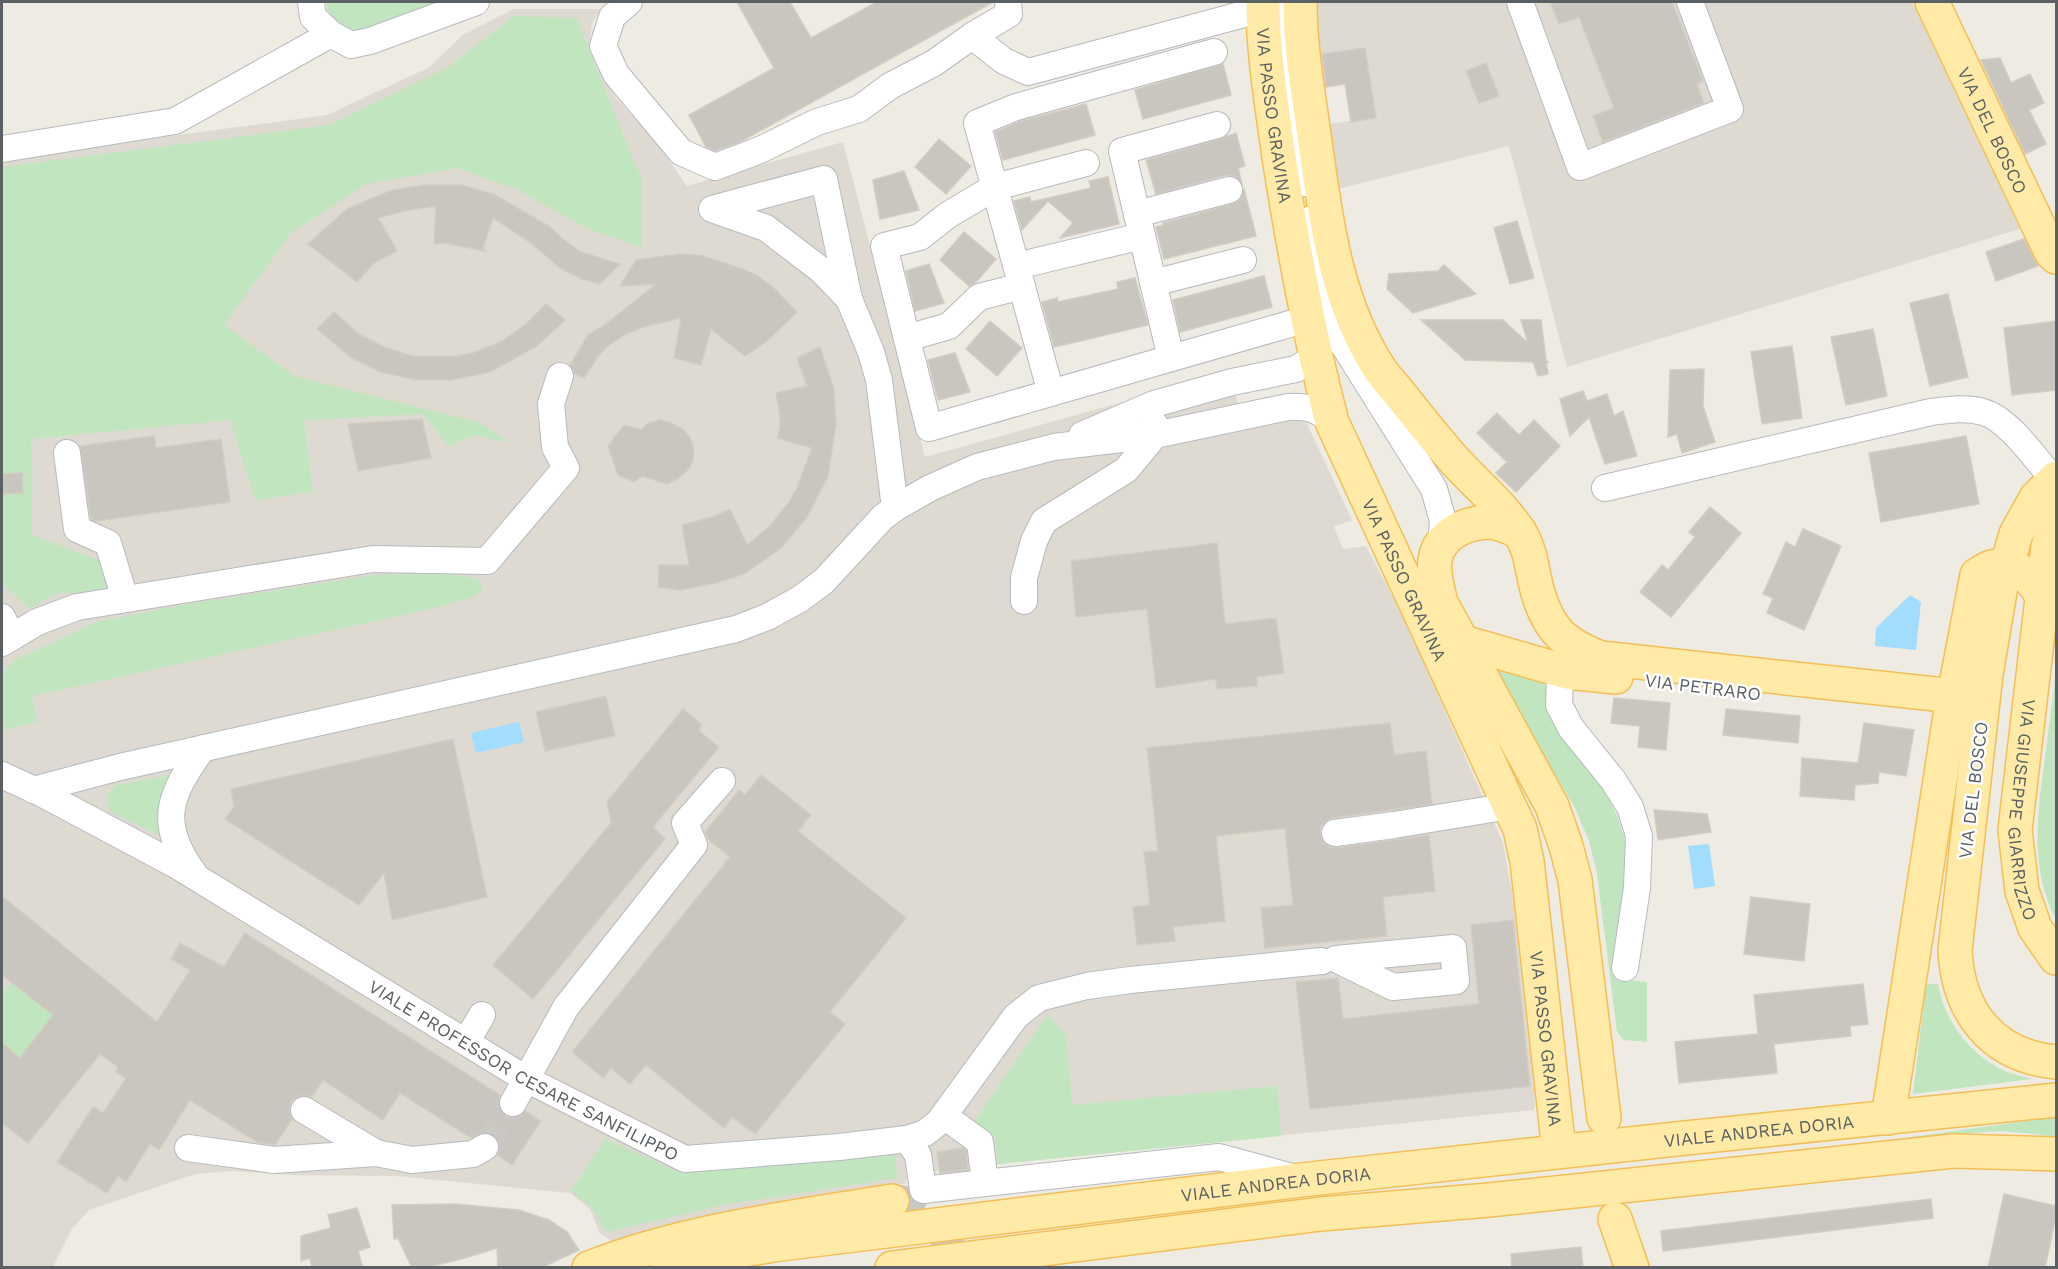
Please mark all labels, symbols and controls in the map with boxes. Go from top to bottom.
street label: VIA PASSO GRAVINA [1253,27,1297,205]
street label: VIA DEL BOSCO [1954,63,2032,197]
street label: VIA PASSO GRAVINA [1358,495,1451,664]
street label: VIA PETRARO [1644,669,1762,705]
street label: VIA GIUSEPPE GIARRIZZO [2004,698,2042,923]
street label: VIA DEL BOSCO [1954,720,1992,860]
street label: VIA PASSO GRAVINA [1526,949,1567,1128]
street label: VIALE PROFESSOR CESARE SANFILIPPO [365,975,682,1165]
street label: VIALE ANDREA DORIA [1663,1110,1855,1151]
street label: VIALE ANDREA DORIA [1180,1162,1372,1205]

